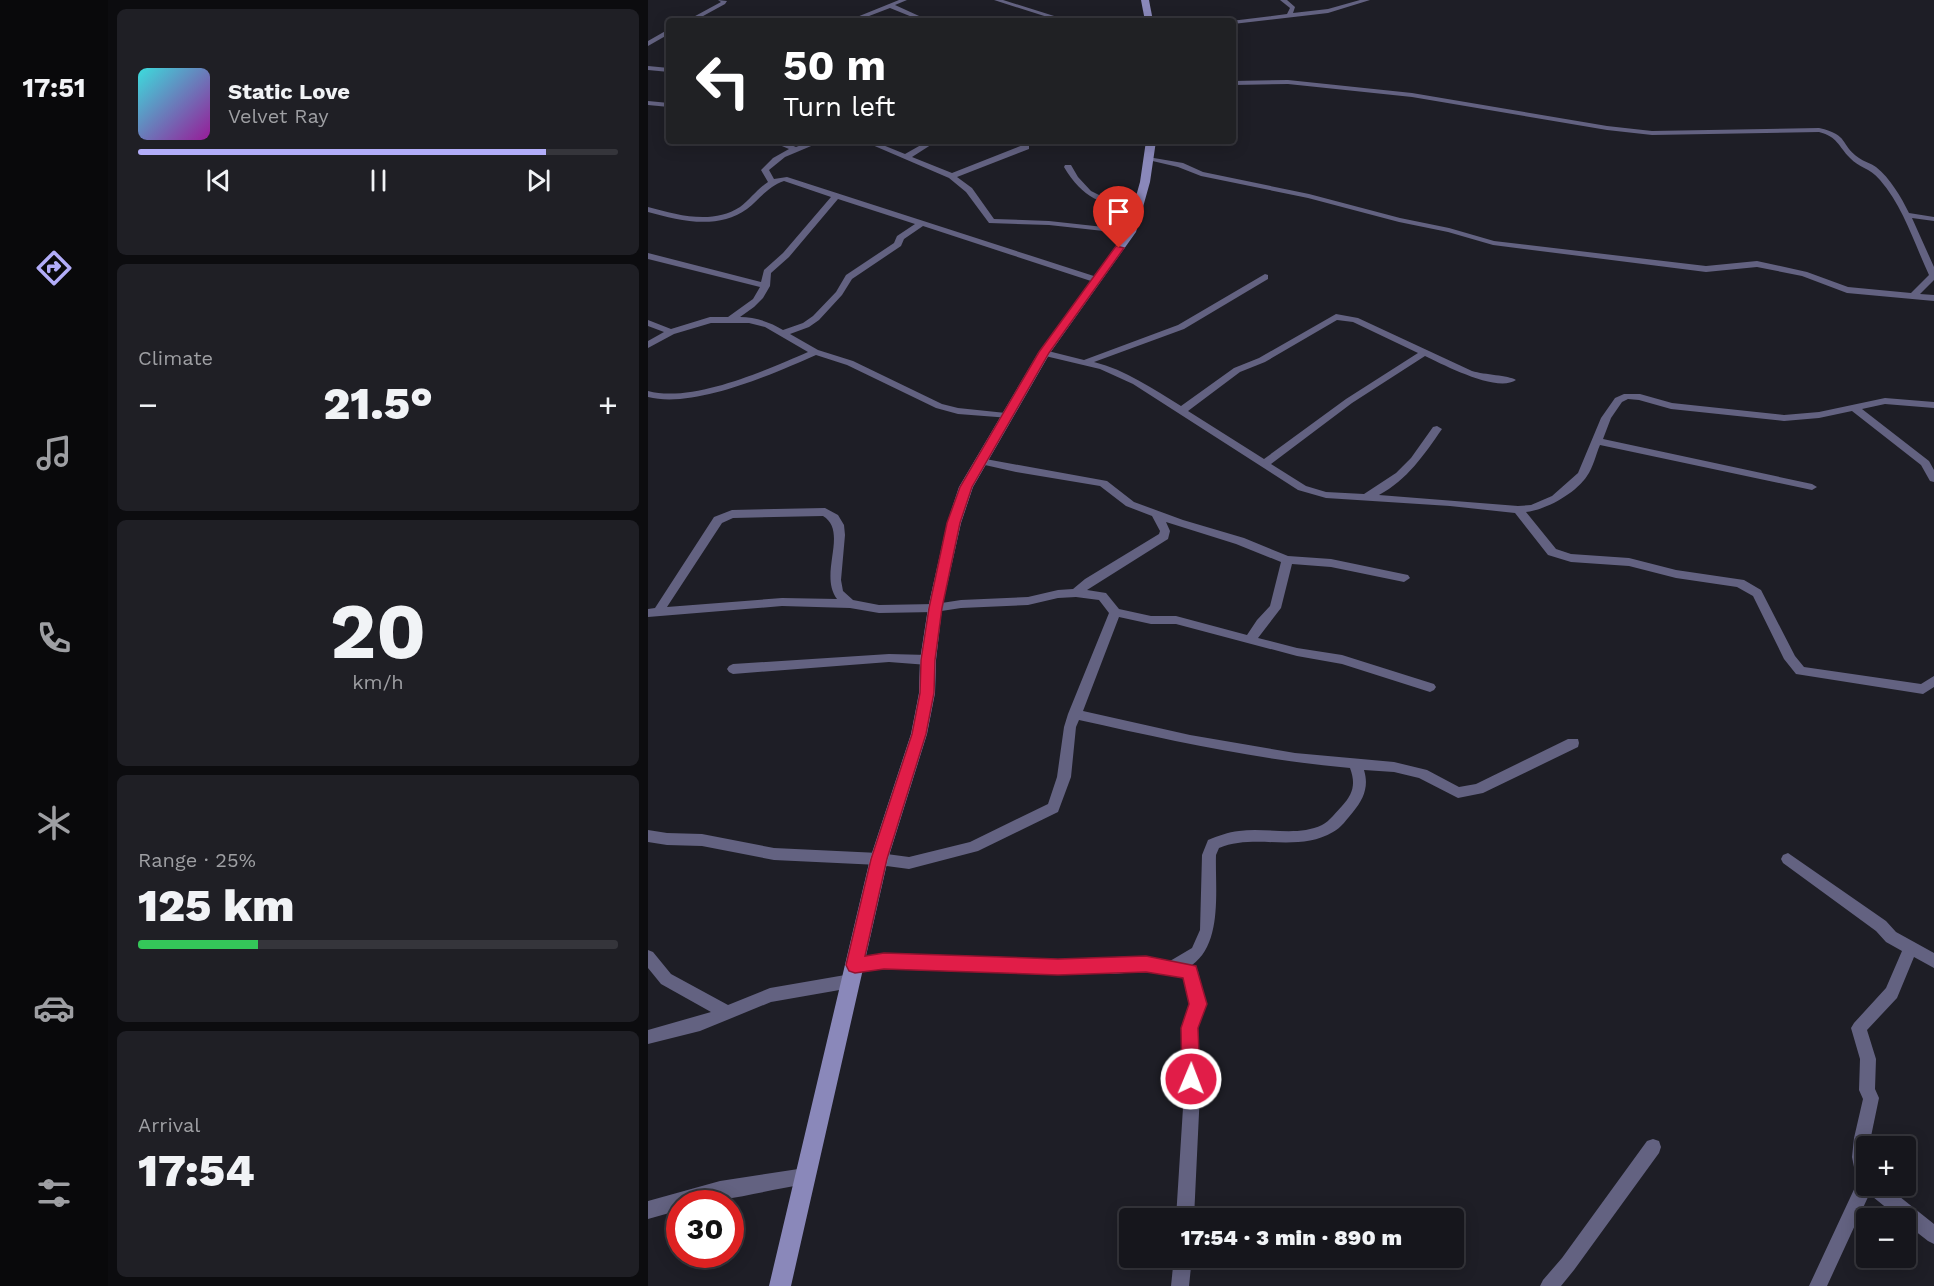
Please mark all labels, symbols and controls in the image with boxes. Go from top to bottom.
text: 50 m [783,41,886,90]
icon: left [684,42,762,120]
text: 17:51 [22,72,86,104]
text: Static Love [228,79,350,104]
text: Turn left [783,91,895,123]
text: Velvet Ray [228,104,329,128]
icon: previous [202,164,235,197]
icon: pause [362,164,395,197]
icon: next [522,164,555,197]
pin [1093,186,1144,248]
icon: arrive [1102,195,1135,228]
icon: directions [33,247,75,289]
text: Climate [138,346,213,370]
text: 21.5° [323,377,433,430]
text: − [138,385,158,424]
text: + [598,385,618,424]
icon: music [33,432,75,474]
text: 20 [330,585,426,677]
icon: phone [33,617,75,659]
text: km/h [352,670,404,694]
icon: climate [33,802,75,844]
text: Range · 25% [138,848,256,872]
text: 125 km [138,879,294,932]
icon: car [33,987,75,1029]
position arrow [1159,1047,1223,1111]
text: Arrival [138,1113,200,1137]
map controls [1856,1136,1916,1268]
button: + [1856,1136,1916,1196]
text: 17:54 [138,1144,255,1197]
icon: filters [33,1172,75,1214]
speed limit sign: 30 [666,1190,744,1268]
button: − [1856,1208,1916,1268]
text: 17:54 · 3 min · 890 m [1181,1225,1402,1250]

